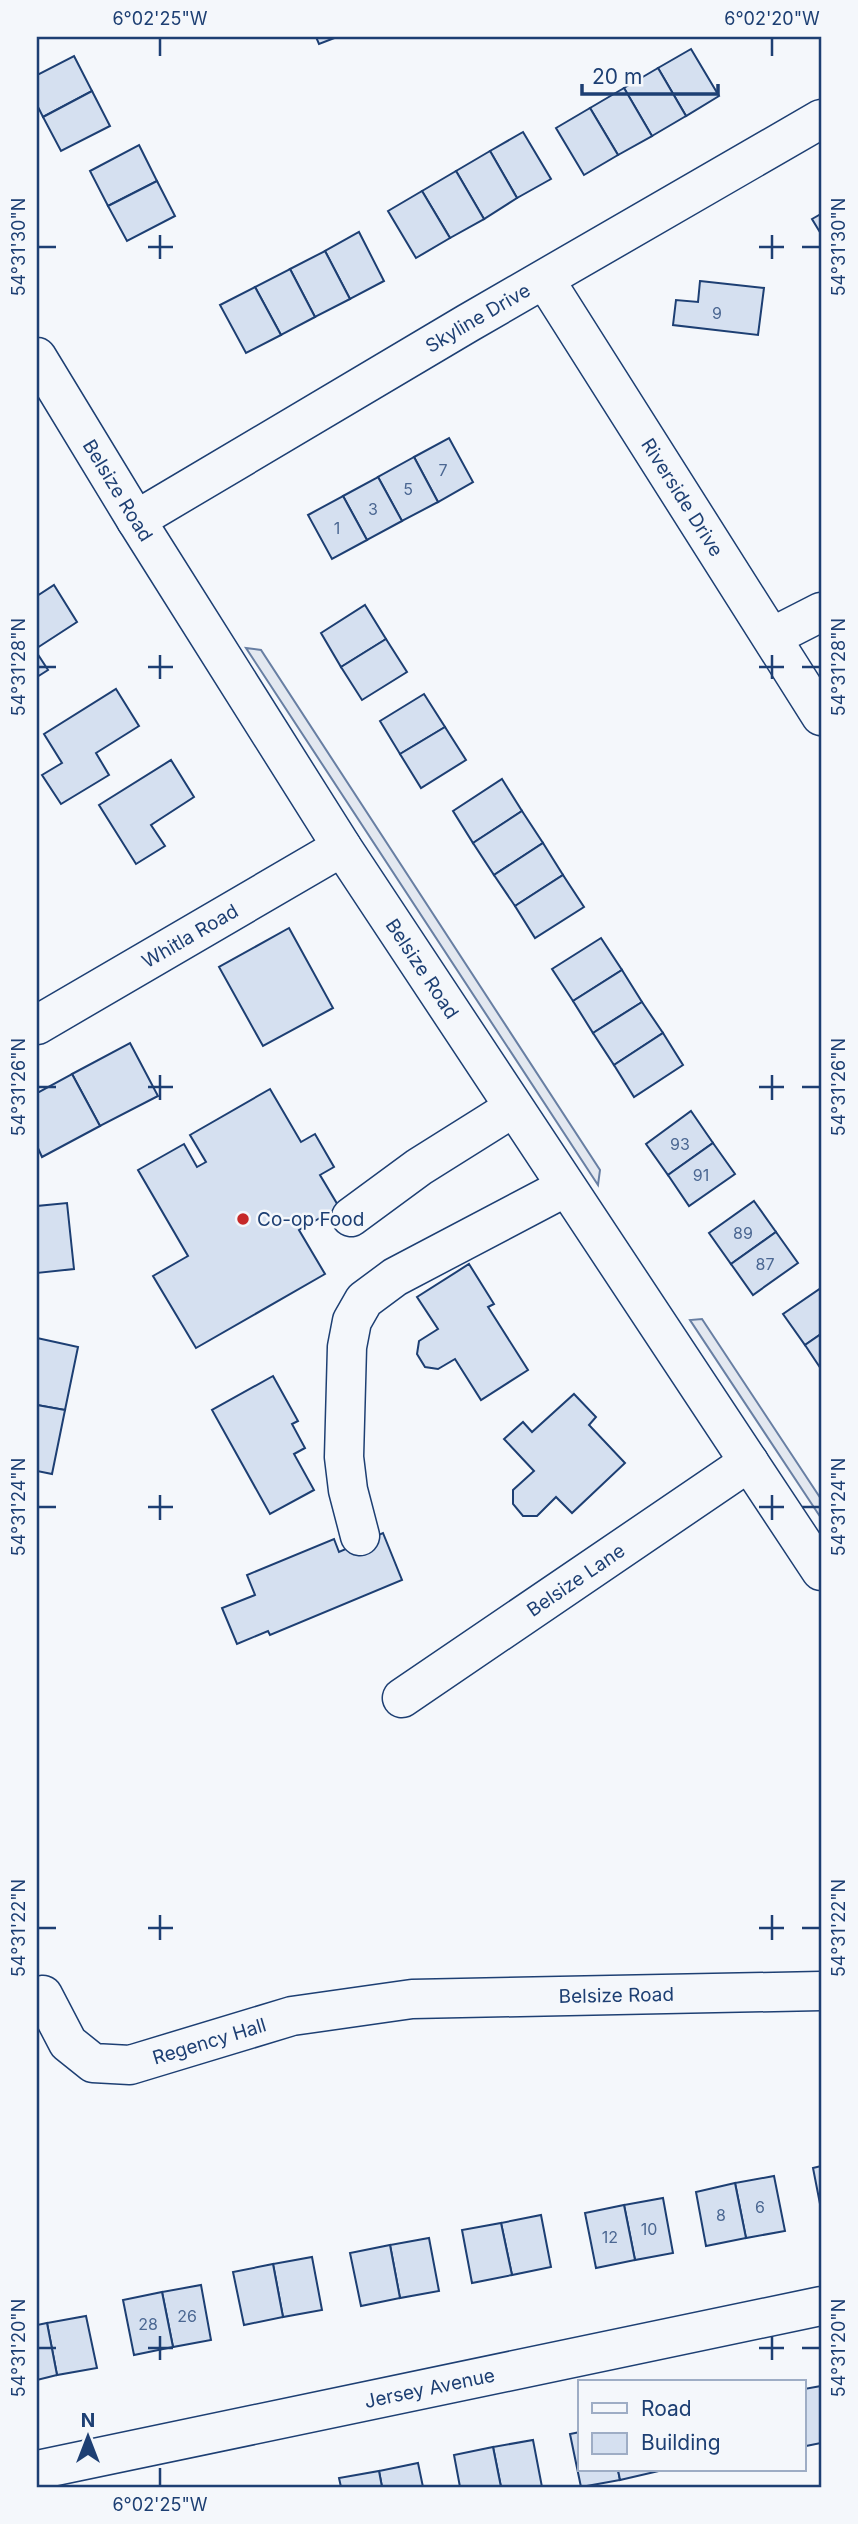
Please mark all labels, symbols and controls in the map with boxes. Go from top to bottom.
text: 6°02'25"W [112,8,208,29]
text: 6°02'20"W [724,8,820,29]
scale bar [582,52,718,96]
text: 20 m [592,64,642,89]
text: 54°31'30"N [8,198,29,296]
text: 54°31'30"N [828,198,849,296]
street label: Skyline Drive [421,278,534,357]
house number: 9 [712,303,722,323]
street label: Riverside Drive [637,434,728,560]
street label: Belsize Road [78,435,158,546]
house number: 7 [438,460,448,480]
house number: 5 [403,479,413,499]
house number: 3 [368,499,378,519]
house number: 1 [334,518,340,538]
text: 54°31'28"N [8,618,29,716]
text: 54°31'28"N [828,618,849,716]
street label: Whitla Road [138,899,242,973]
street label: Belsize Road [381,914,464,1023]
text: 54°31'26"N [8,1038,29,1136]
text: 54°31'26"N [828,1038,849,1136]
house number: 93 [670,1134,690,1154]
house number: 91 [693,1165,709,1185]
place label: Co-op Food [257,1208,364,1231]
marker: Co-op Food [235,1211,251,1227]
house number: 89 [733,1223,753,1243]
house number: 87 [756,1254,774,1274]
text: 54°31'24"N [8,1458,29,1556]
text: 54°31'24"N [828,1458,849,1556]
street label: Belsize Lane [522,1539,629,1621]
text: 54°31'22"N [8,1879,29,1977]
text: 54°31'22"N [828,1879,849,1977]
street label: Belsize Road [558,1982,674,2008]
street label: Regency Hall [150,2013,269,2069]
house number: 6 [755,2197,765,2217]
house number: 8 [716,2205,726,2225]
house number: 10 [641,2219,657,2239]
house number: 12 [602,2227,618,2247]
text: 54°31'20"N [8,2299,29,2397]
text: 54°31'20"N [828,2299,849,2397]
house number: 26 [177,2306,197,2326]
house number: 28 [138,2314,158,2334]
street label: Jersey Avenue [362,2363,497,2413]
legend [578,2380,806,2472]
text: Road [641,2396,692,2421]
north arrow [52,2402,122,2472]
text: N [81,2409,95,2432]
text: Building [641,2430,721,2455]
text: 6°02'25"W [112,2494,208,2515]

